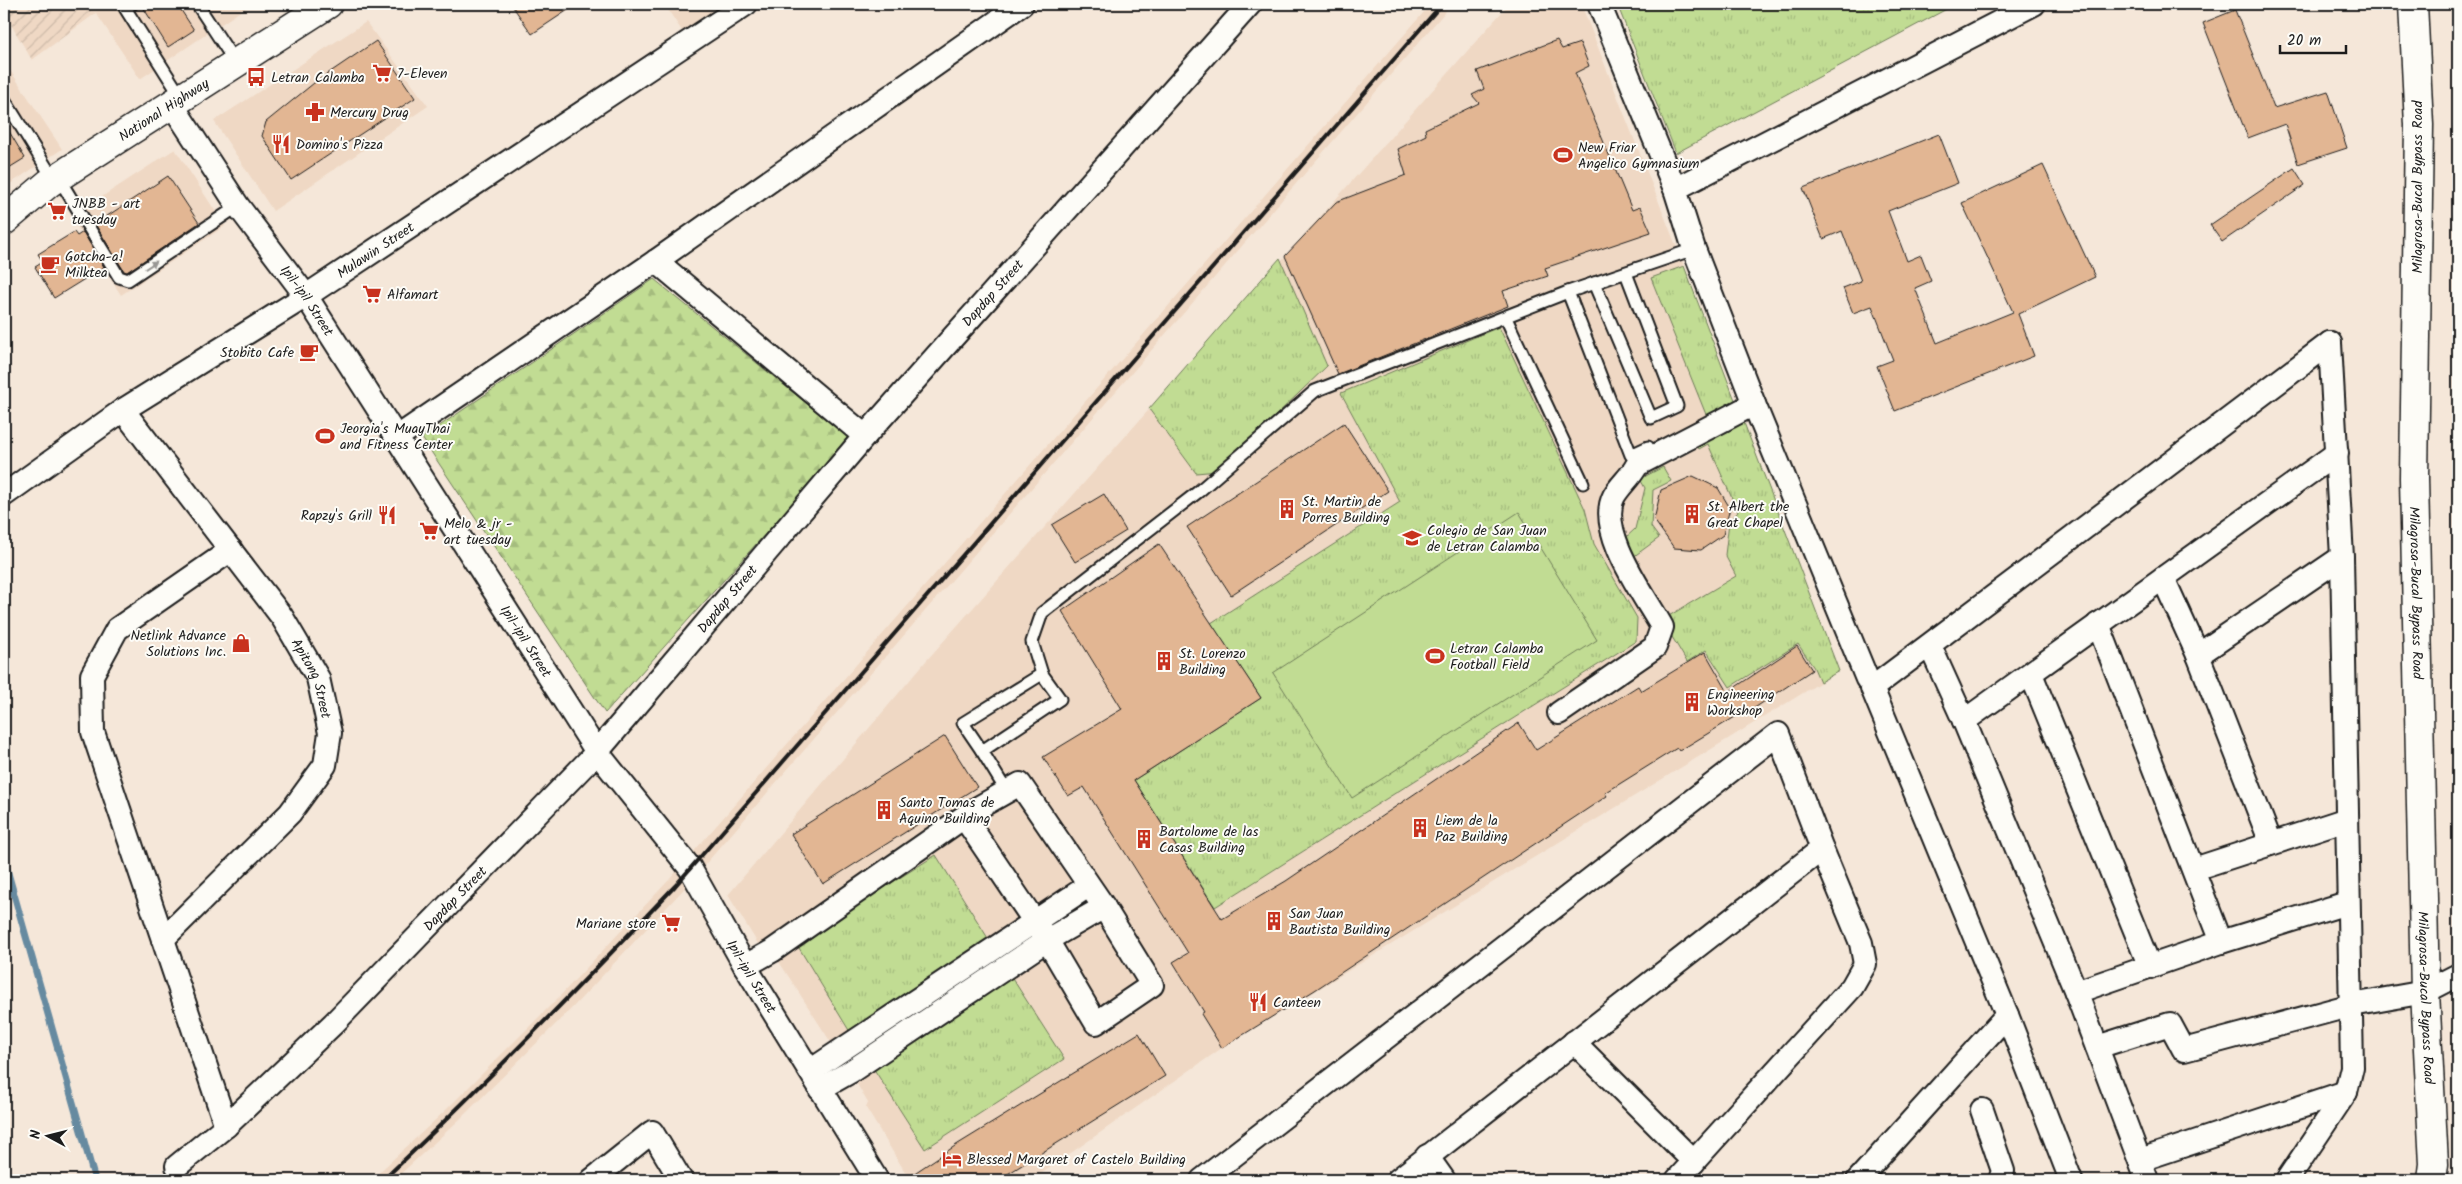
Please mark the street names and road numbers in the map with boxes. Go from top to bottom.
street label: National Highway [114,73,214,148]
street label: Milagrosa-Bucal Bypass Road [2407,100,2429,273]
street label: Mulawin Street [333,217,420,285]
street label: Dapdap Street [957,255,1030,332]
street label: Ipil-ipil Street [274,261,339,341]
street label: Milagrosa-Bucal Bypass Road [2403,506,2428,681]
street label: Dapdap Street [692,560,764,639]
street label: Ipil-ipil Street [494,601,557,683]
street label: Apitong Street [285,634,337,721]
street label: Dapdap Street [418,861,493,937]
street label: Milagrosa-Bucal Bypass Road [2411,911,2440,1086]
street label: Ipil-ipil Street [720,936,782,1018]

